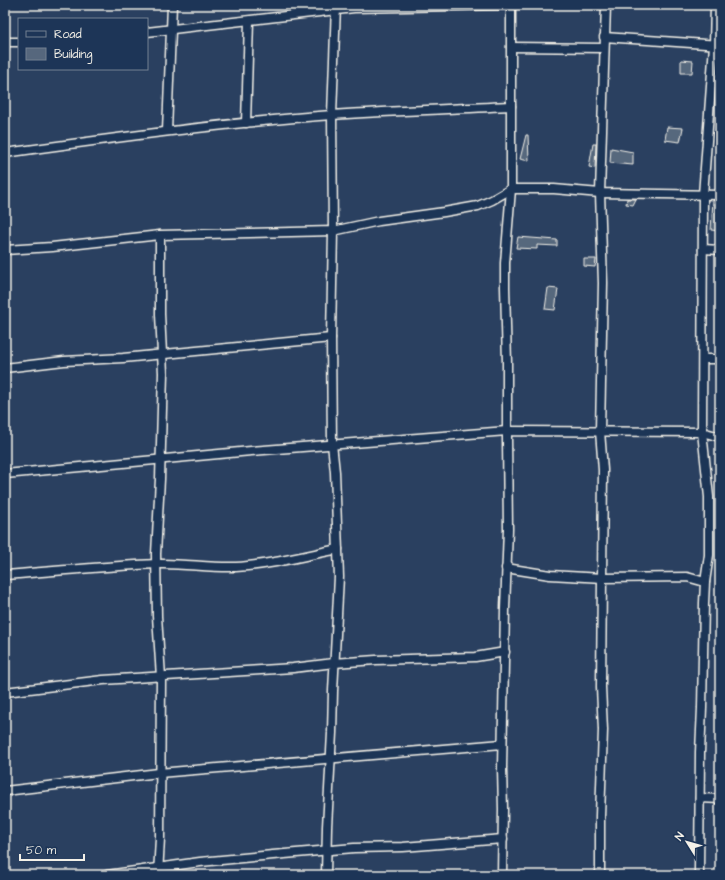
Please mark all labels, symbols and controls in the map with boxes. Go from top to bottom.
legend [18,18,148,70]
text: Road [54,26,82,43]
text: Building [54,46,92,64]
north arrow [667,822,707,862]
text: N [671,829,688,844]
scale bar [20,836,84,862]
text: 50 m [26,842,57,859]

